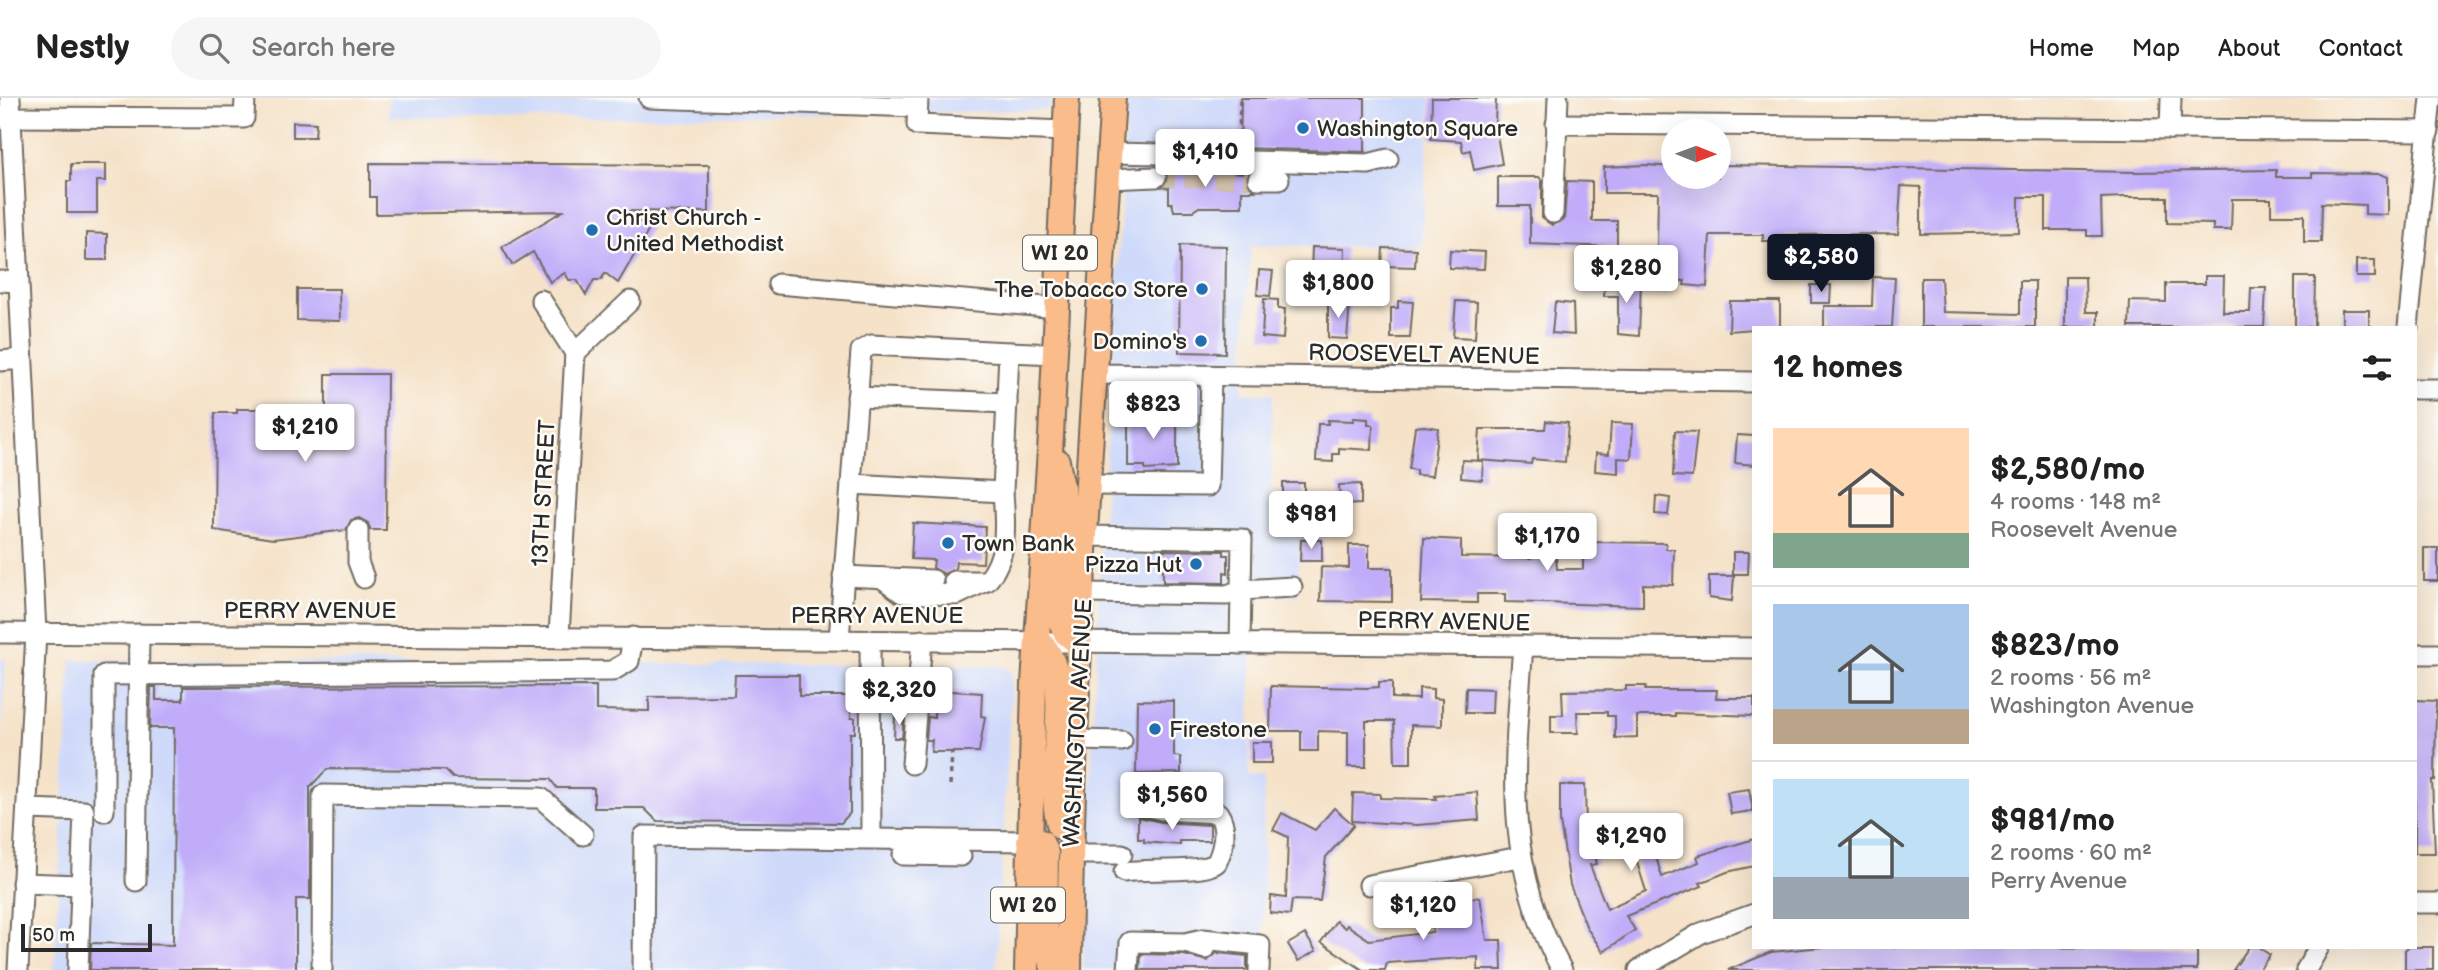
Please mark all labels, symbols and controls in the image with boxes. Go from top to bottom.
search box [171,17,661,80]
text: Nestly [35,28,129,68]
icon: search [195,29,233,67]
text: Search here [251,33,395,64]
text: Home [2029,34,2094,63]
text: Map [2132,34,2180,63]
text: About [2218,34,2280,63]
text: Contact [2318,34,2403,63]
place label: Washington Square [1317,115,1518,143]
north arrow [1661,119,1731,189]
map controls [1661,119,1731,189]
marker: Washington Square [1295,120,1311,136]
pin: $1,410 [1148,130,1262,189]
text: $1,410 [1171,138,1239,166]
place label: Christ Church - United Methodist [606,204,784,258]
marker: Christ Church - United Methodist [584,222,600,238]
pin: $2,580 [1764,234,1878,294]
road number: WI 20 [1023,236,1097,270]
text: $2,580 [1783,243,1859,271]
pin: $1,280 [1569,246,1683,305]
text: $1,280 [1590,254,1662,282]
pin: $1,800 [1281,260,1395,320]
text: $1,800 [1302,269,1374,297]
place label: The Tobacco Store [994,276,1188,304]
marker: The Tobacco Store [1194,281,1210,297]
place label: Domino's [1092,328,1187,356]
marker: Domino's [1193,333,1209,349]
street label: ROOSEVELT AVENUE [1308,339,1540,371]
icon: filters [2358,349,2396,387]
text: 12 homes [1773,350,1903,386]
pin: $823 [1112,382,1194,441]
text: $823 [1125,390,1181,418]
pin: $1,210 [248,404,362,464]
text: $1,210 [271,413,339,441]
street label: 13TH STREET [526,419,562,567]
text: $2,580/mo [1990,452,2145,488]
icon: home [1829,456,1913,540]
text: 4 rooms · 148 m² [1990,488,2161,516]
pin: $981 [1270,491,1352,551]
text: $981 [1285,500,1337,528]
pin: $1,170 [1490,514,1604,573]
text: Roosevelt Avenue [1990,516,2177,544]
text: $1,170 [1514,522,1580,550]
place label: Town Bank [962,530,1075,558]
marker: Town Bank [940,535,956,551]
place label: Pizza Hut [1085,551,1182,579]
marker: Pizza Hut [1188,556,1204,572]
street label: PERRY AVENUE [224,597,396,625]
street label: WASHINGTON AVENUE [1058,598,1098,848]
street label: PERRY AVENUE [791,602,963,630]
street label: PERRY AVENUE [1357,606,1531,638]
text: $823/mo [1990,628,2119,664]
icon: home [1829,632,1913,716]
text: 2 rooms · 56 m² [1990,664,2152,692]
pin: $2,320 [842,668,956,727]
text: $2,320 [861,676,937,704]
text: Washington Avenue [1990,692,2194,720]
place label: Firestone [1169,716,1267,744]
marker: Firestone [1147,721,1163,737]
pin: $1,560 [1115,772,1229,832]
text: $1,560 [1136,781,1208,809]
text: $981/mo [1990,803,2115,839]
icon: home [1829,807,1913,891]
pin: $1,290 [1574,814,1688,873]
text: $1,290 [1595,822,1667,850]
text: 2 rooms · 60 m² [1990,839,2152,867]
text: Perry Avenue [1990,867,2127,895]
pin: $1,120 [1366,882,1480,942]
road number: WI 20 [991,888,1065,922]
text: $1,120 [1389,891,1457,919]
scale bar [21,921,152,953]
text: 50 m [32,924,75,947]

